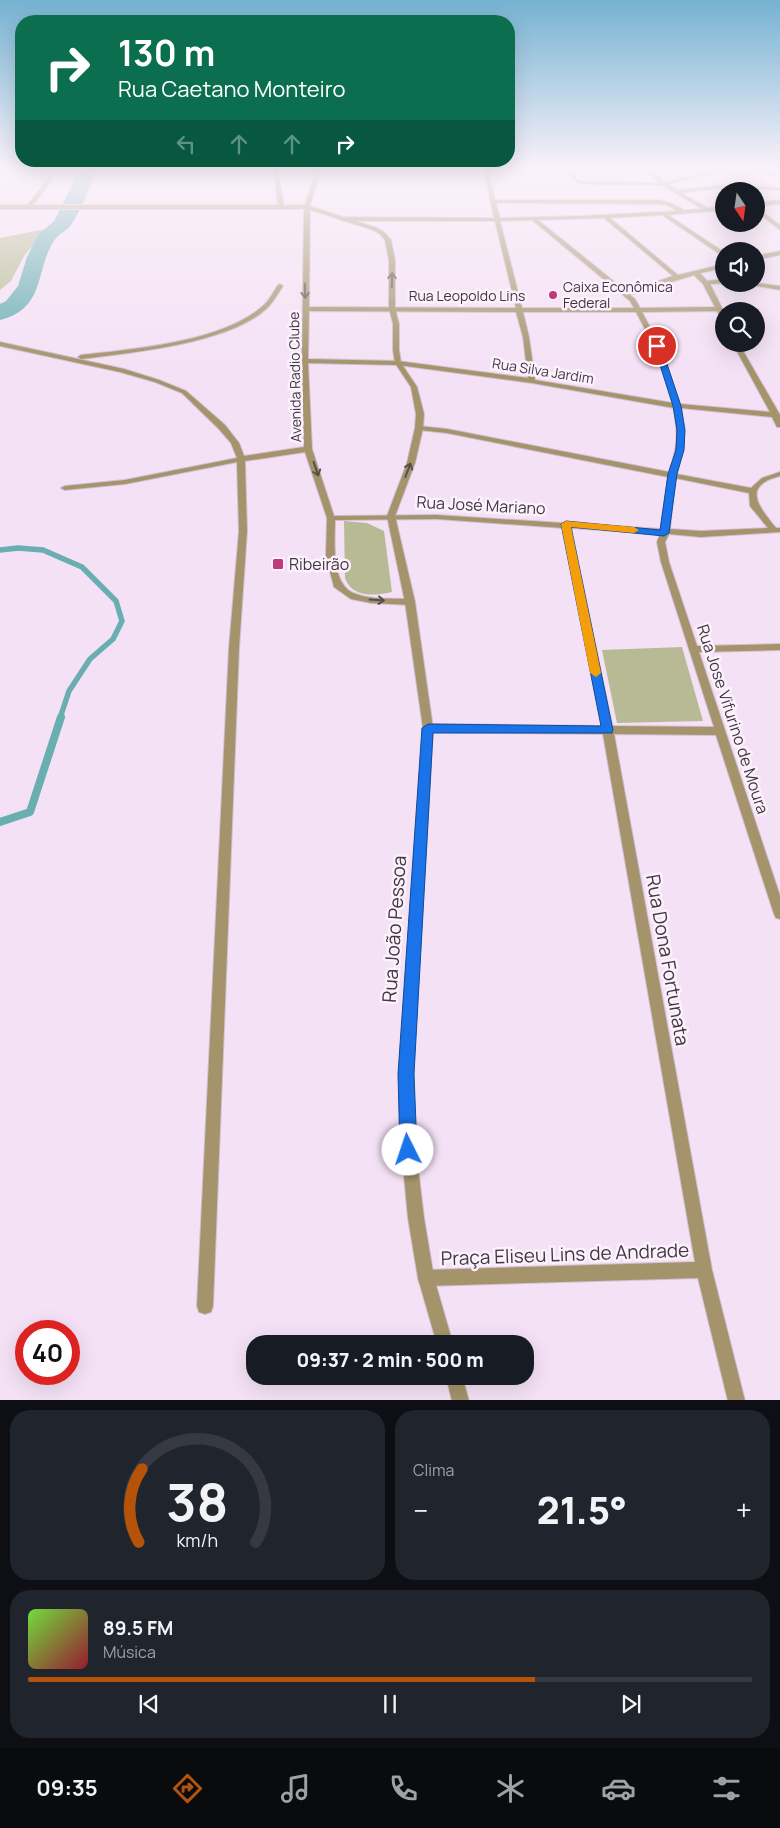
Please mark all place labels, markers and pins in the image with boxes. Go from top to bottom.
place label: Caixa Econômica Federal [563,277,673,312]
marker: Caixa Econômica Federal [547,289,559,301]
pin [636,325,678,367]
place label: Ribeirão [289,553,349,575]
marker: Ribeirão [271,557,285,571]

